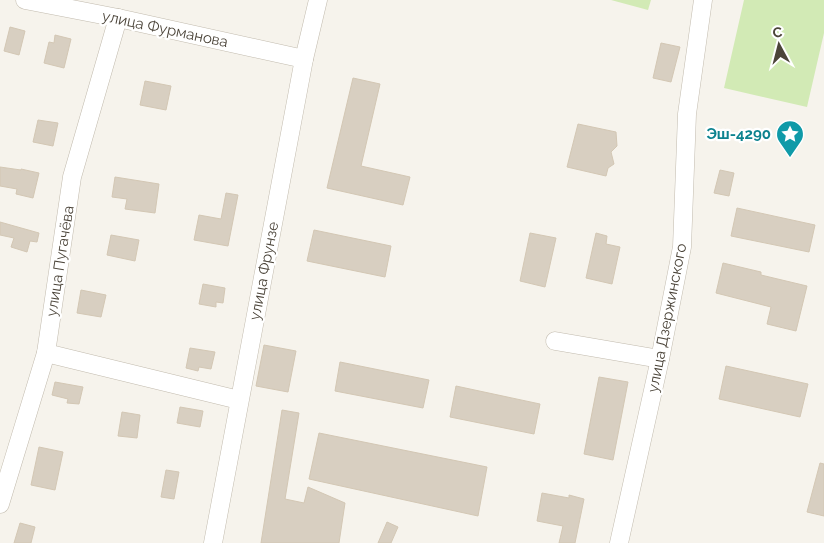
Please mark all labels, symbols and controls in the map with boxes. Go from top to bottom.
street label: улица Фурманова [100,7,230,51]
north arrow [754,20,804,70]
text: С [772,24,784,41]
place icon: Эш-4290 [775,119,805,158]
place label: Эш-4290 [706,125,771,143]
street label: улица Пугачёва [42,204,78,318]
street label: улица Фрунзе [246,220,282,322]
street label: улица Дзержинского [644,242,690,394]

